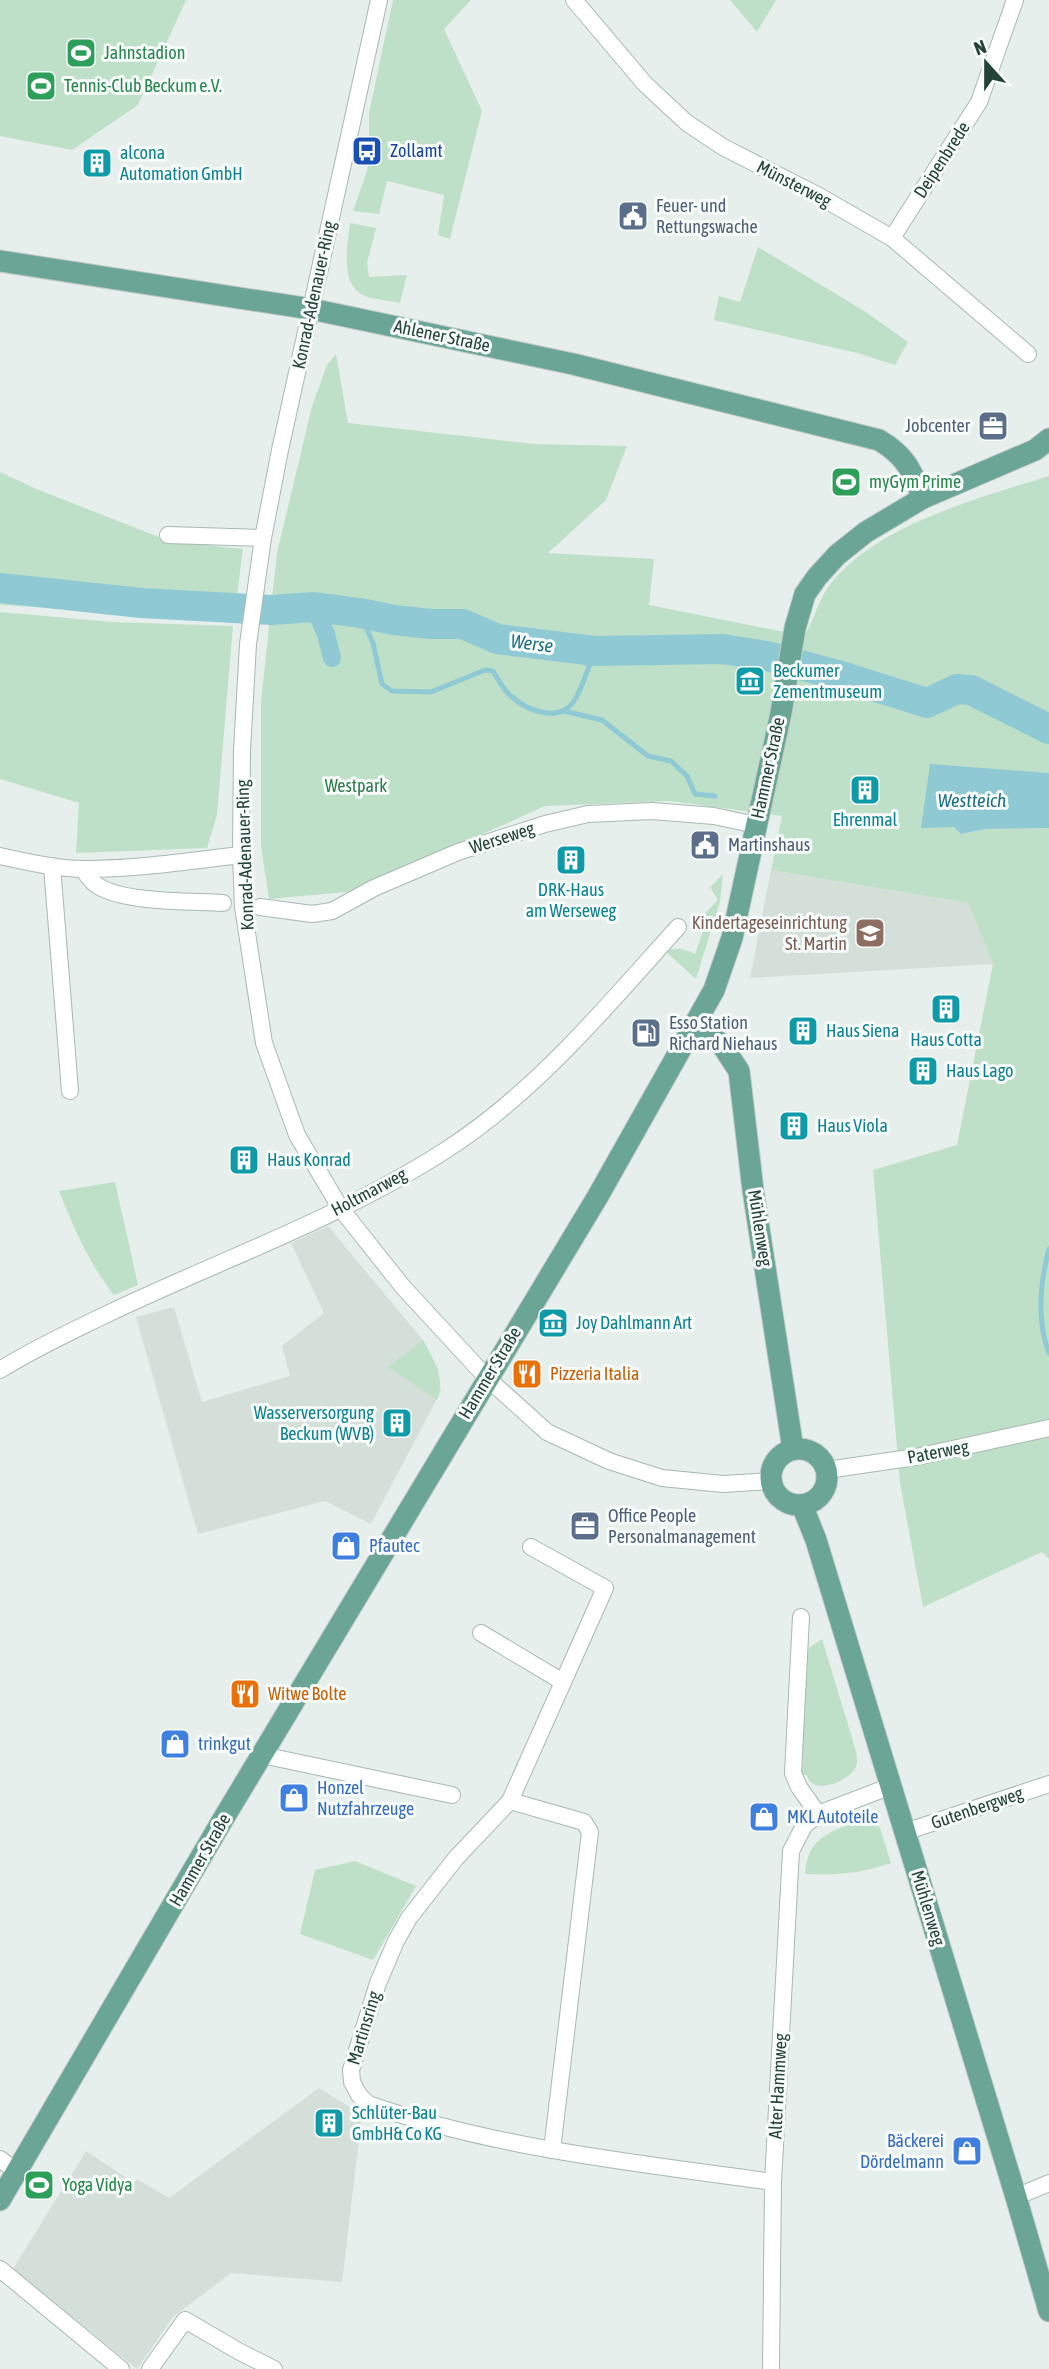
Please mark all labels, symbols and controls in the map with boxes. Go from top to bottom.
north arrow [951,28,1021,98]
text: N [971,35,989,59]
sports icon: Jahnstadion [64,36,98,70]
place label: Jahnstadion [104,42,185,63]
sports icon: Tennis-Club Beckum e.V. [24,69,58,103]
place label: Tennis-Club Beckum e.V. [64,75,222,96]
street label: Deipenbrede [909,118,974,202]
bus stop icon: Zollamt [350,134,384,168]
place label: Zollamt [390,140,443,161]
place label: alcona Automation GmbH [120,142,243,184]
building icon: alcona Automation GmbH [80,146,114,180]
street label: Münsterweg [753,156,835,211]
place label: Feuer- und Rettungswache [656,195,758,237]
public building icon: Feuer- und Rettungswache [616,199,650,233]
street label: Konrad-Adenauer-Ring [288,219,340,371]
street label: Ahlener Straße [392,315,492,356]
office icon: Jobcenter [976,409,1010,443]
place label: Jobcenter [905,415,971,436]
sports icon: myGym Prime [829,465,863,499]
place label: myGym Prime [869,471,961,492]
water label: Werse [509,629,555,657]
place label: Beckumer Zementmuseum [773,660,882,702]
museum icon: Beckumer Zementmuseum [733,664,767,698]
street label: Hammer Straße [746,715,789,821]
building icon: Ehrenmal [848,773,882,807]
park label: Westpark [325,775,387,796]
street label: Konrad-Adenauer-Ring [231,779,258,931]
water label: Westteich [938,789,1006,811]
place label: Ehrenmal [833,809,898,830]
street label: Werseweg [467,817,537,858]
public building icon: Martinshaus [688,828,722,862]
place label: Martinshaus [728,834,810,855]
building icon: DRK-Haus am Werseweg [554,843,588,877]
place label: DRK-Haus am Werseweg [526,879,617,921]
place label: Kindertageseinrichtung St. Martin [692,912,847,954]
school or university icon: Kindertageseinrichtung St. Martin [853,916,887,950]
building icon: Haus Cotta [929,992,963,1026]
place label: Esso Station Richard Niehaus [669,1012,777,1054]
building icon: Haus Siena [786,1014,820,1048]
fuel station icon: Esso Station Richard Niehaus [629,1016,663,1050]
place label: Haus Siena [826,1020,899,1041]
place label: Haus Cotta [910,1029,982,1050]
building icon: Haus Lago [906,1054,940,1088]
place label: Haus Lago [946,1060,1014,1081]
building icon: Haus Viola [777,1109,811,1143]
place label: Haus Viola [817,1115,888,1136]
building icon: Haus Konrad [227,1143,261,1177]
place label: Haus Konrad [267,1149,351,1170]
street label: Holtmarweg [328,1163,410,1220]
street label: Mühlenweg [744,1188,777,1268]
museum icon: Joy Dahlmann Art [536,1306,570,1340]
place label: Joy Dahlmann Art [576,1312,692,1333]
street label: Hammer Straße [454,1323,525,1422]
restaurant icon: Pizzeria Italia [510,1357,544,1391]
place label: Pizzeria Italia [550,1363,639,1384]
place label: Wasserversorgung Beckum (WVB) [254,1402,374,1444]
building icon: Wasserversorgung Beckum (WVB) [380,1406,414,1440]
street label: Paterweg [906,1435,970,1468]
place label: Office People Personalmanagement [608,1505,756,1547]
office icon: Office People Personalmanagement [568,1509,602,1543]
shop icon: Pfautec [329,1529,363,1563]
place label: Pfautec [369,1535,420,1556]
restaurant icon: Witwe Bolte [228,1677,262,1711]
place label: Witwe Bolte [268,1683,347,1704]
shop icon: trinkgut [158,1727,192,1761]
place label: trinkgut [198,1733,251,1754]
place label: Honzel Nutzfahrzeuge [317,1777,414,1819]
shop icon: Honzel Nutzfahrzeuge [277,1781,311,1815]
street label: Gutenbergweg [928,1782,1026,1833]
shop icon: MKL Autoteile [747,1800,781,1834]
place label: MKL Autoteile [787,1806,878,1827]
street label: Hammer Straße [165,1810,235,1910]
street label: Mühlenweg [907,1868,950,1948]
street label: Martinsring [342,1988,385,2067]
street label: Alter Hammweg [764,2032,791,2139]
place label: Schlüter-Bau GmbH& Co KG [352,2102,442,2144]
building icon: Schlüter-Bau GmbH& Co KG [312,2106,346,2140]
place label: Bäckerei Dördelmann [860,2130,944,2172]
shop icon: Bäckerei Dördelmann [950,2134,984,2168]
sports icon: Yoga Vidya [22,2168,56,2202]
place label: Yoga Vidya [62,2174,133,2195]

